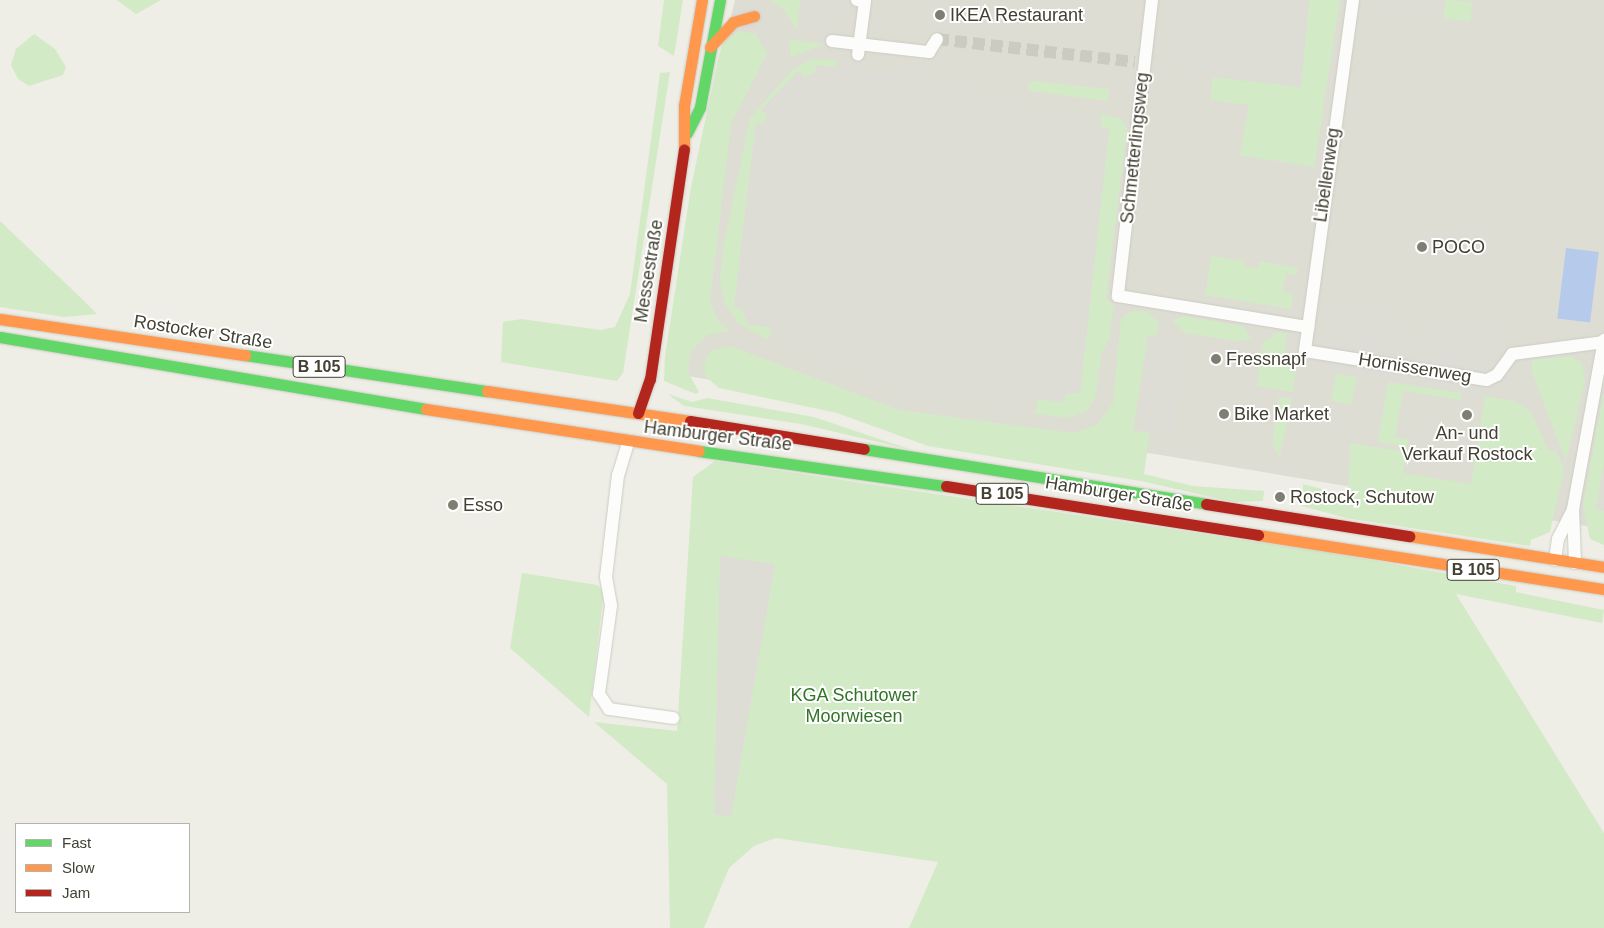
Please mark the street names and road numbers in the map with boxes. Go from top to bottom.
street label: Schmetterlingsweg [1116,71,1154,225]
street label: Libellenweg [1310,126,1344,224]
street label: Messestraße [630,218,668,324]
street label: Rostocker Straße [132,310,274,354]
street label: Hornissenweg [1357,348,1473,388]
road number: B 105 [292,354,346,381]
street label: Hamburger Straße [643,416,793,456]
street label: Hamburger Straße [1044,472,1194,516]
road number: B 105 [974,480,1030,508]
road number: B 105 [1446,556,1500,584]

